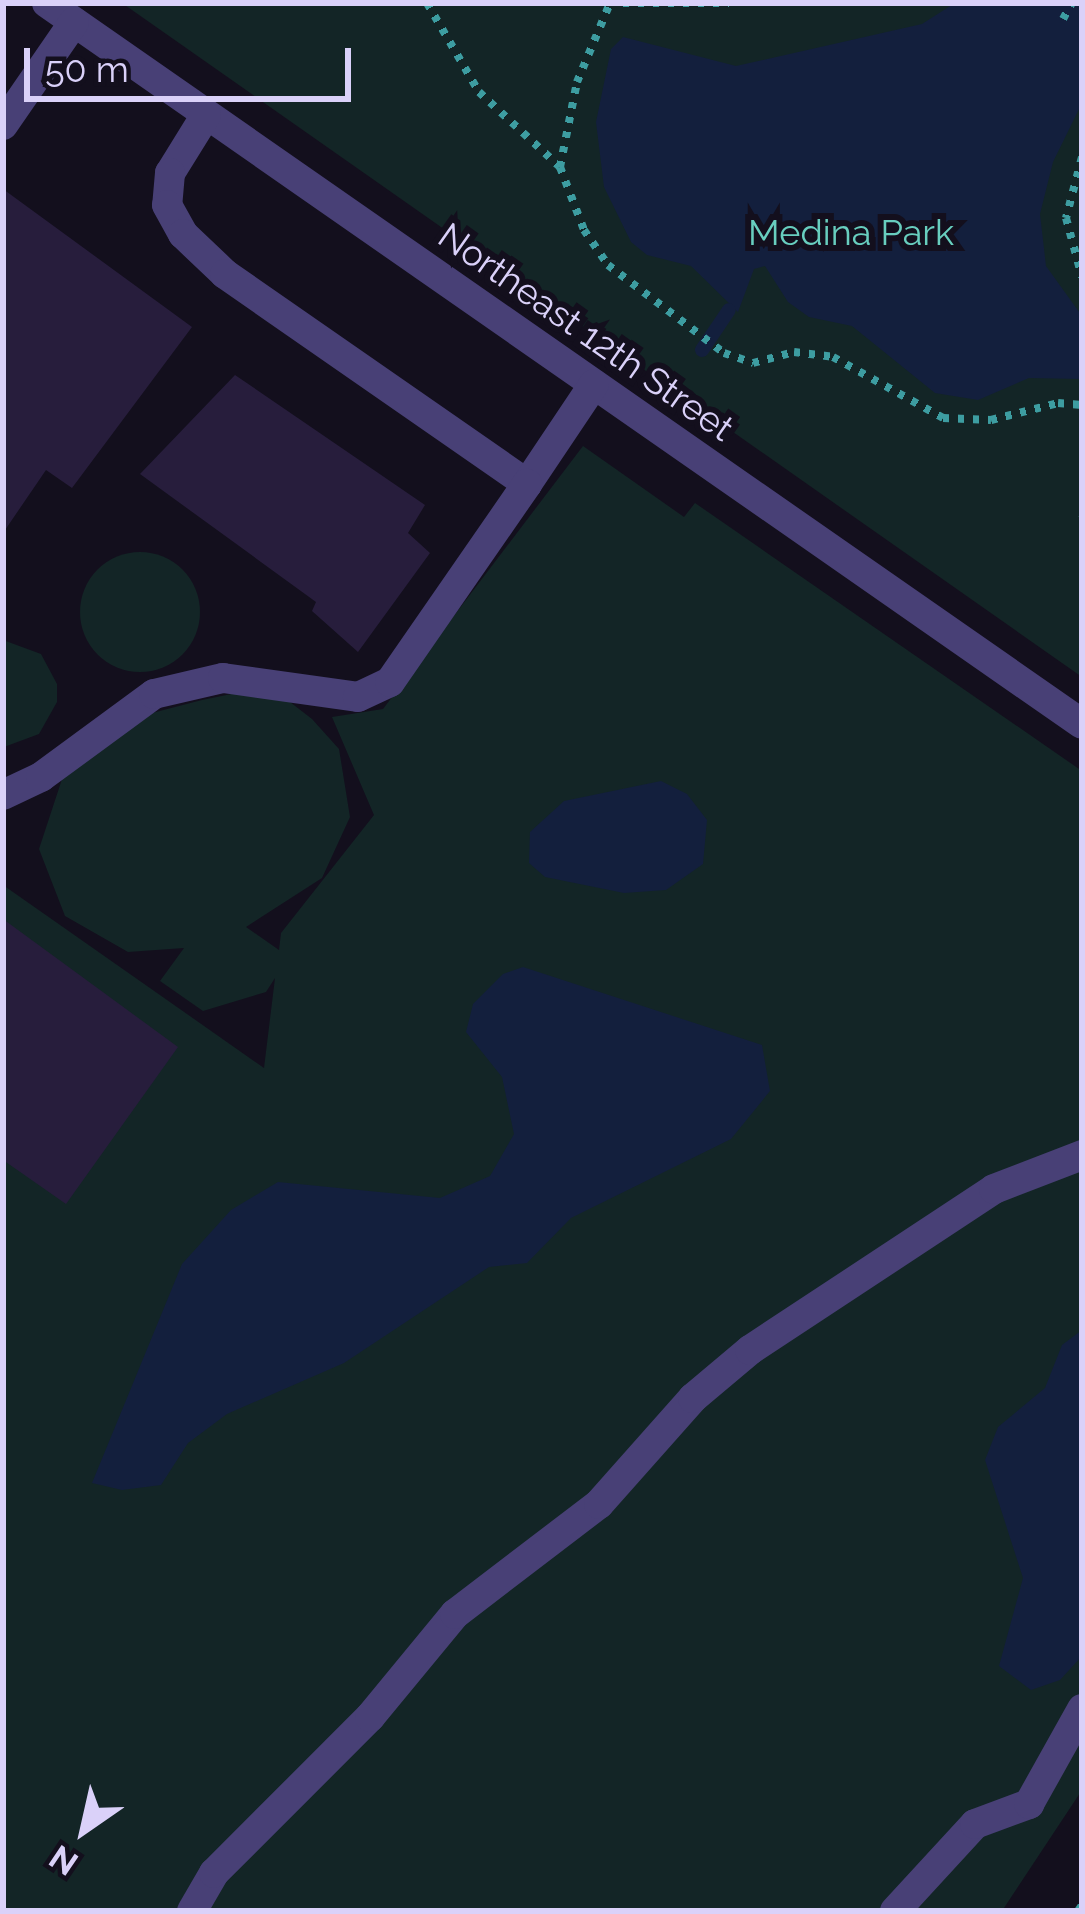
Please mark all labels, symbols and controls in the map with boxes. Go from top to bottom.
scale bar [30,24,357,98]
text: 50 m [45,48,129,90]
park label: Medina Park [748,211,954,255]
street label: Northeast 12th Street [430,214,742,450]
north arrow [24,1770,144,1890]
text: N [42,1837,85,1883]

